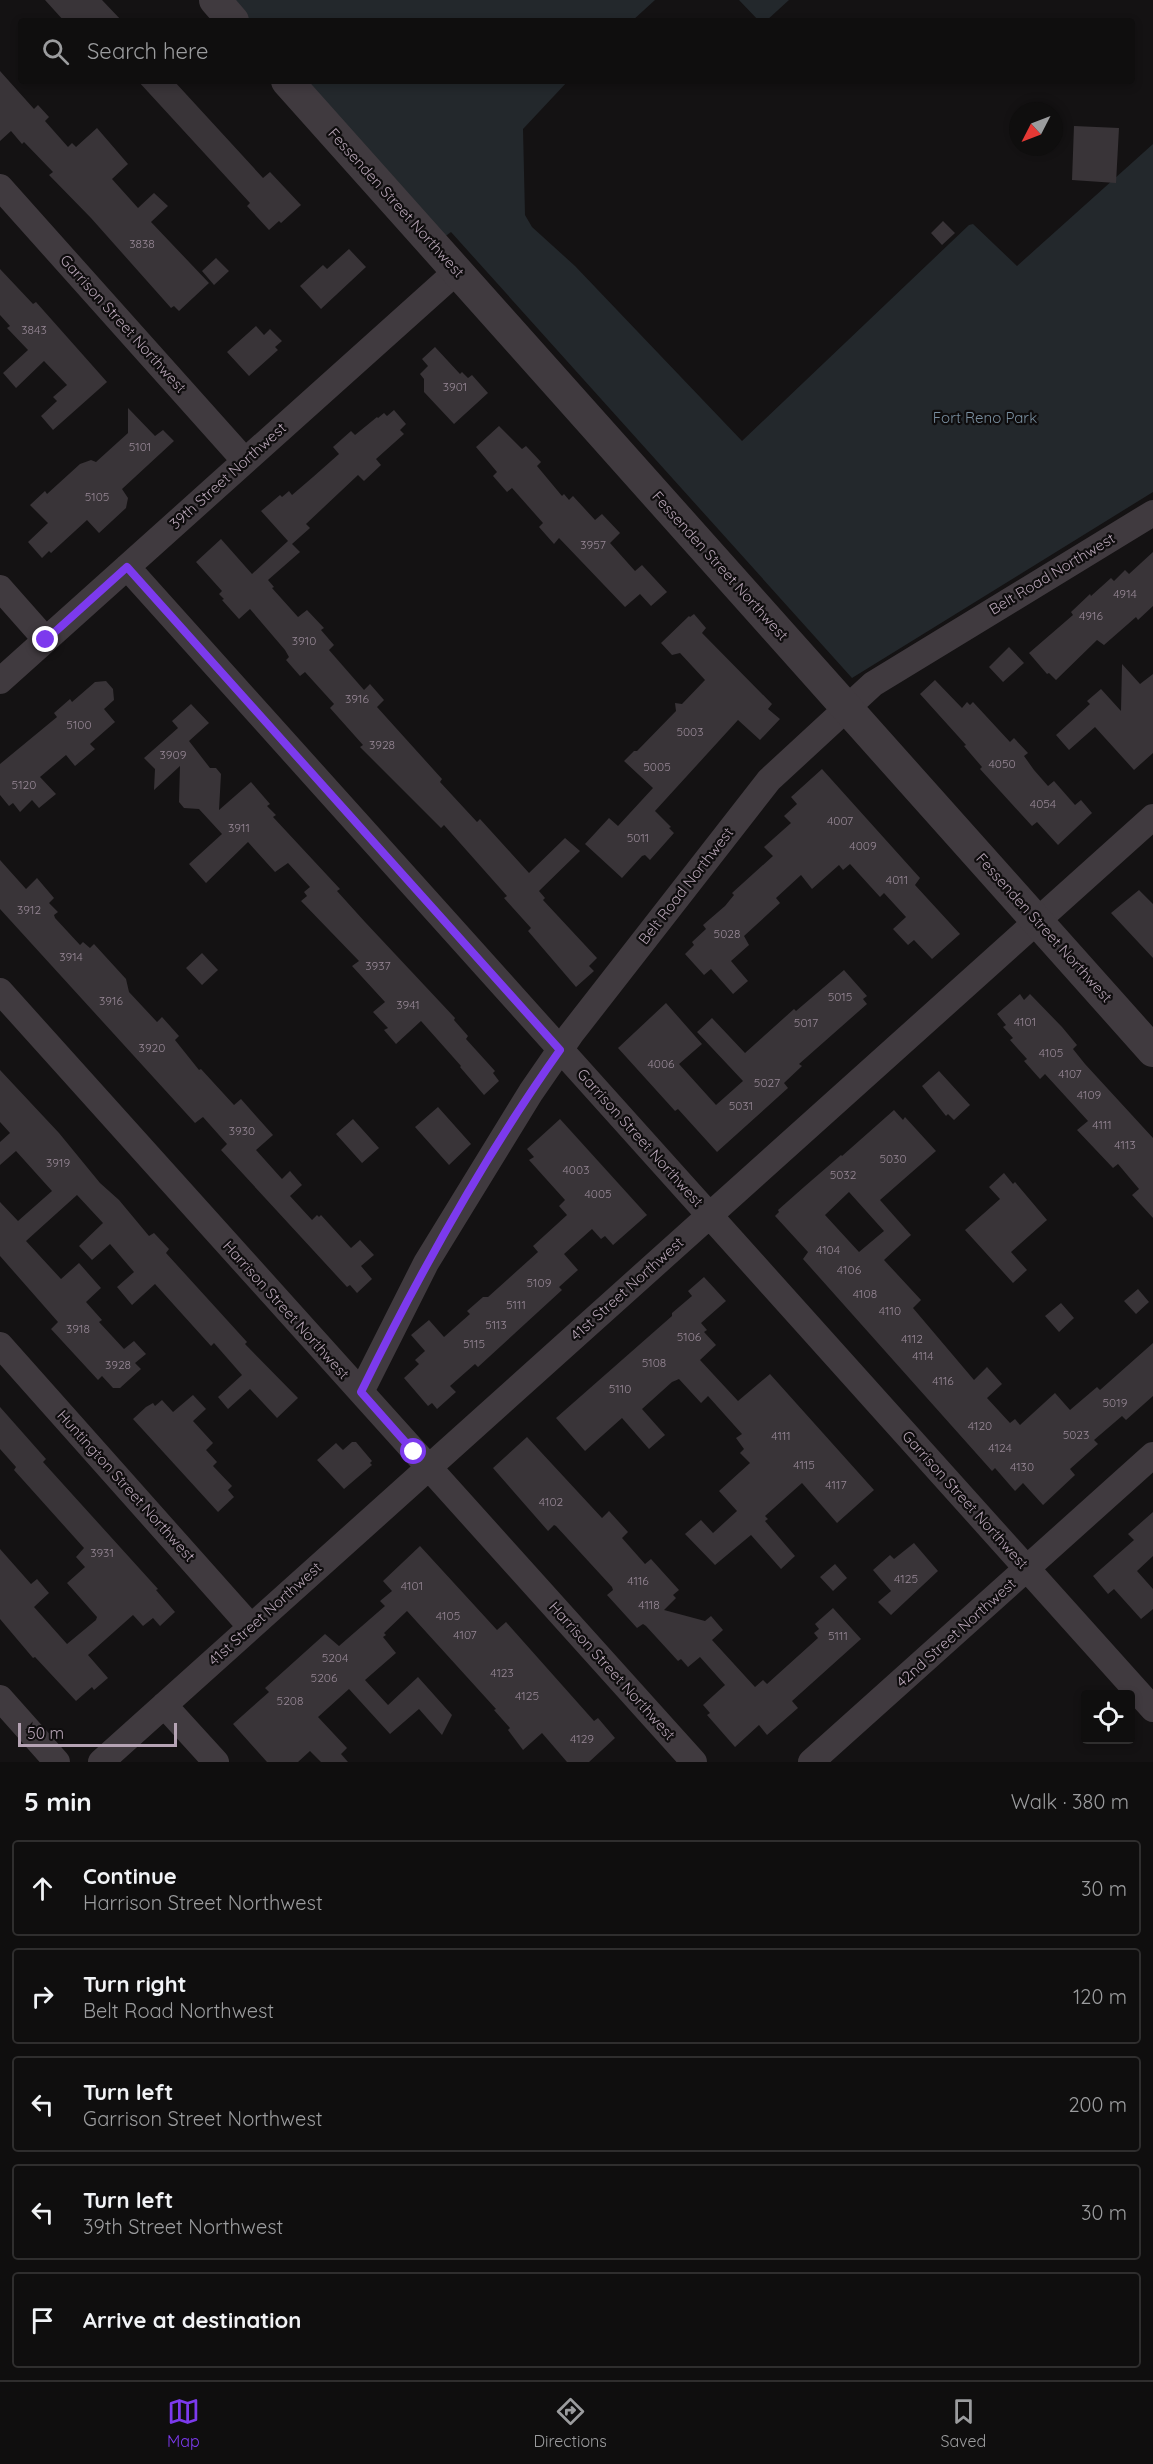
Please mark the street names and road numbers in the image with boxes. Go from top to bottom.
street label: Fessenden Street Northwest [324,124,469,281]
street label: Garrison Street Northwest [56,251,191,397]
street label: 39th Street Northwest [165,418,290,533]
street label: Fessenden Street Northwest [648,487,793,644]
street label: Belt Road Northwest [985,529,1118,619]
street label: Belt Road Northwest [634,823,737,948]
street label: Fessenden Street Northwest [972,849,1117,1006]
street label: Garrison Street Northwest [573,1065,708,1211]
street label: 41st Street Northwest [566,1233,687,1344]
street label: Harrison Street Northwest [219,1236,354,1383]
street label: Huntington Street Northwest [53,1406,200,1565]
street label: Garrison Street Northwest [898,1427,1033,1573]
street label: 41st Street Northwest [204,1558,325,1669]
street label: 42nd Street Northwest [892,1574,1019,1691]
street label: Harrison Street Northwest [545,1597,680,1744]

